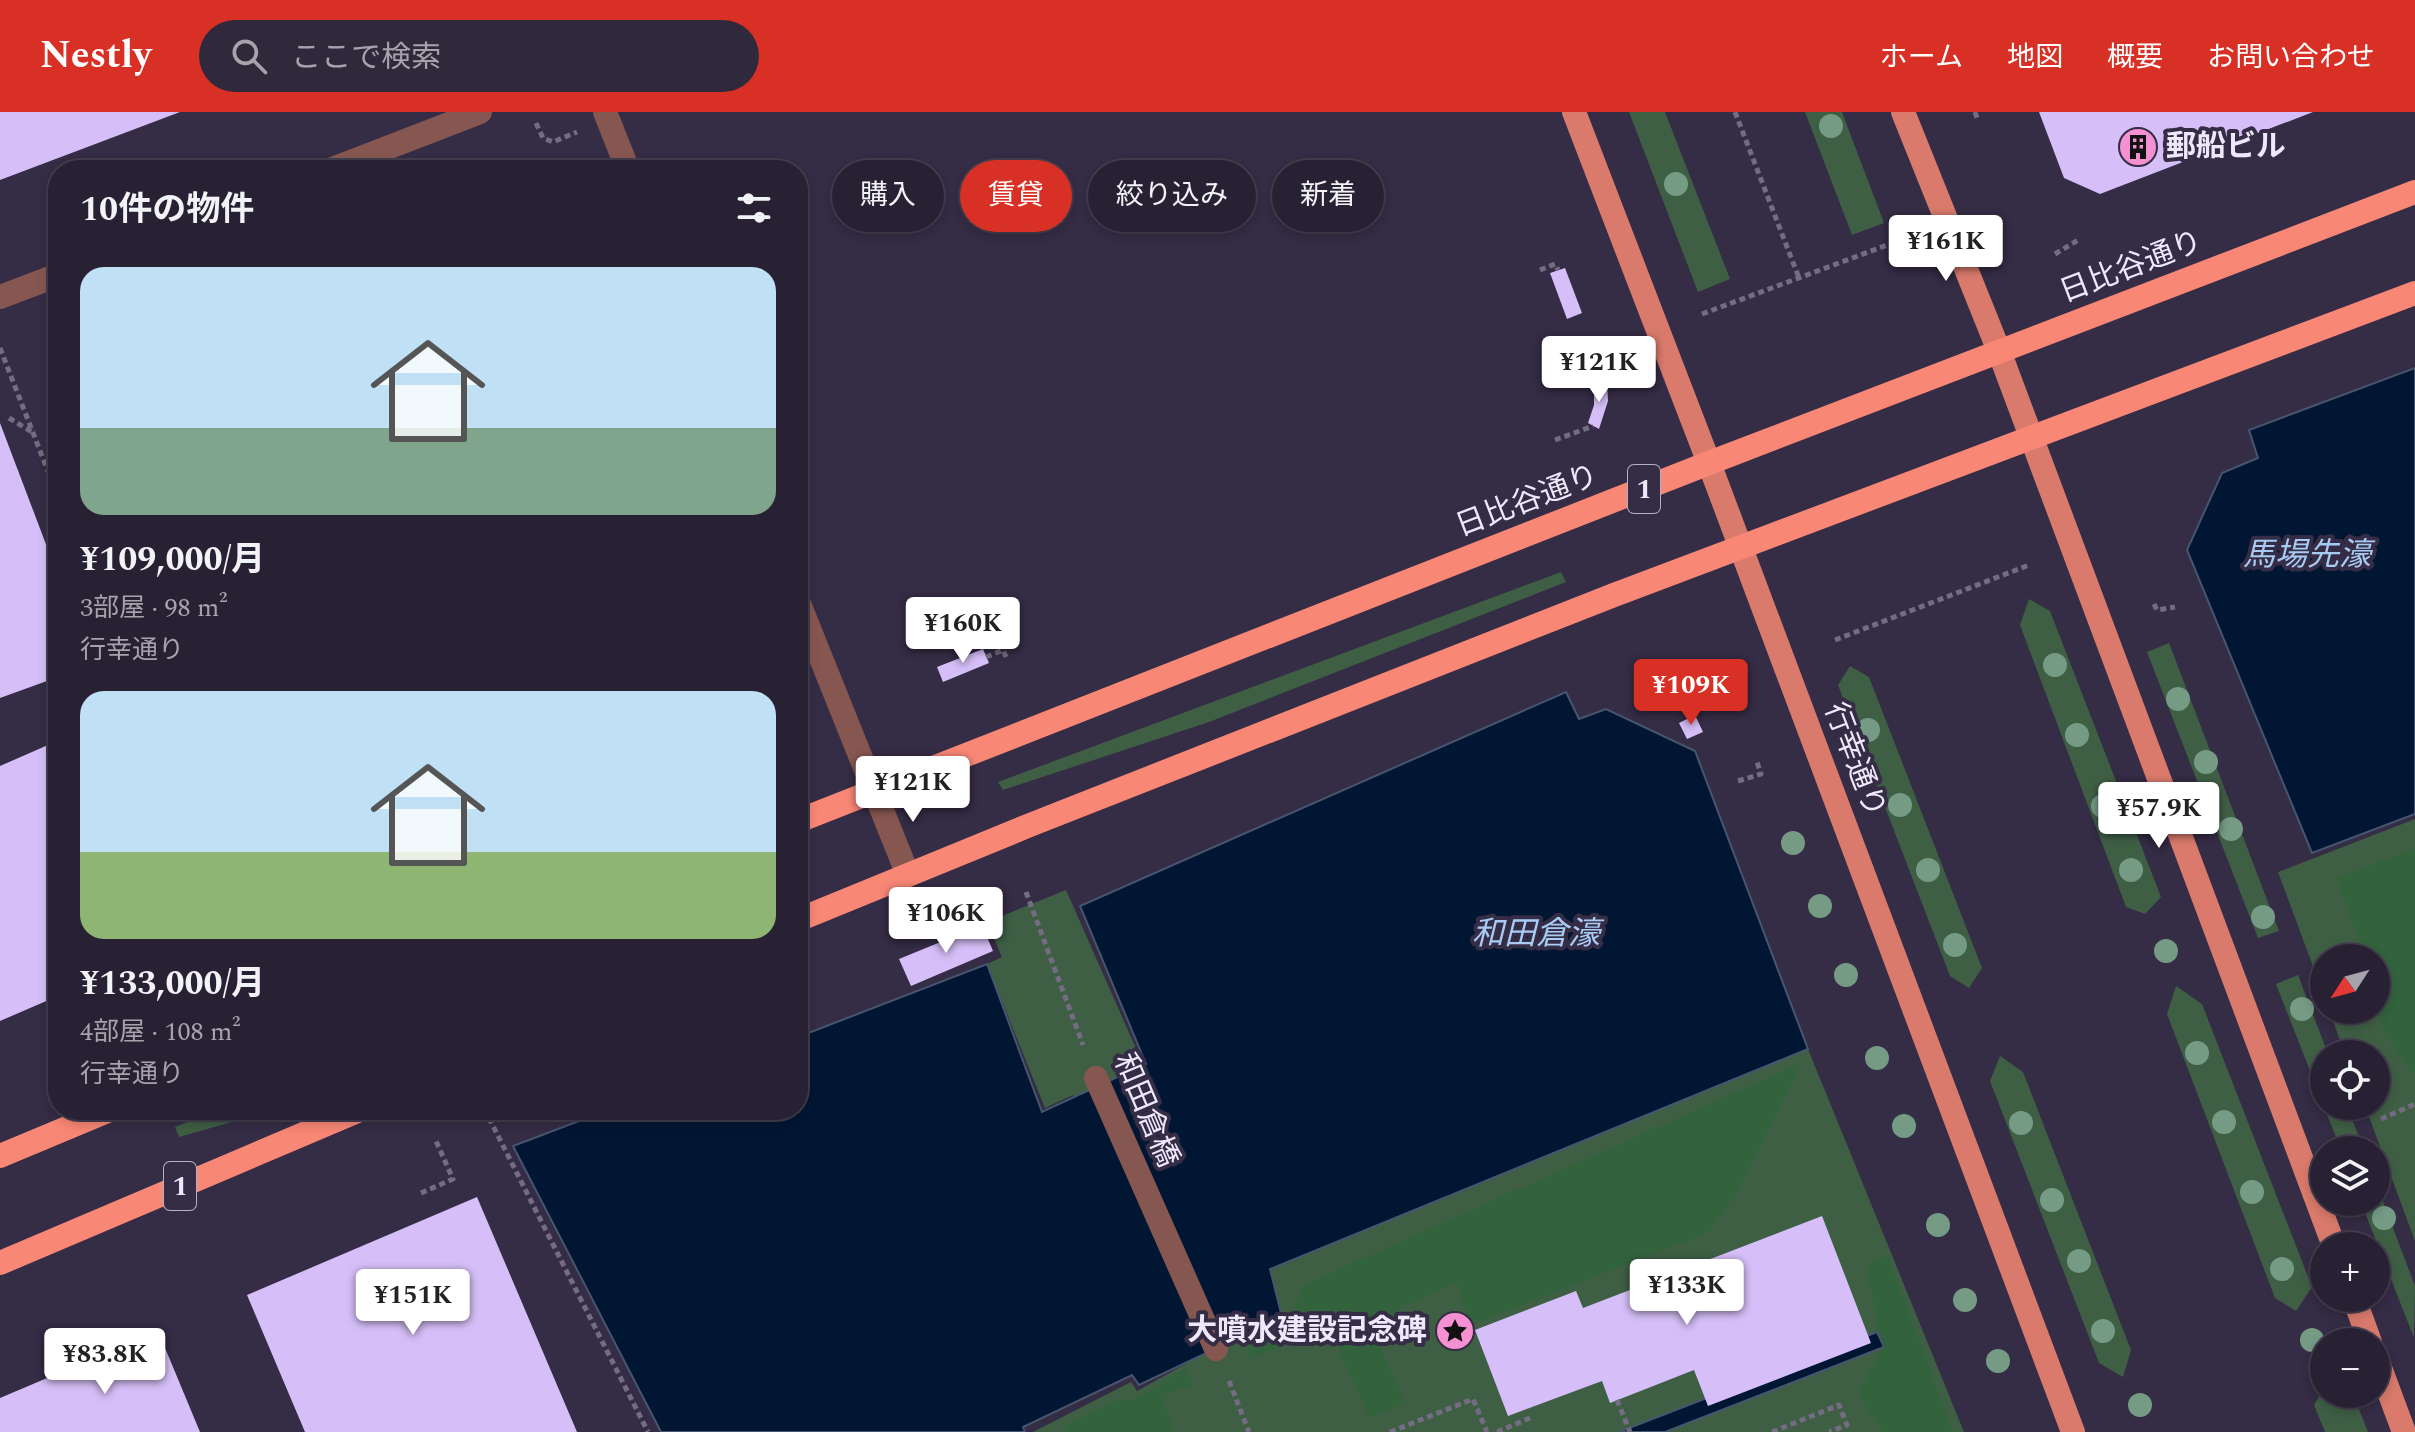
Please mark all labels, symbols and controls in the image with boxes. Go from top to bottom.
search box [199,20,759,92]
text: Nestly [40,27,151,85]
icon: search [227,34,271,78]
text: ここで検索 [291,35,441,81]
text: ホーム [1880,36,1963,79]
text: 地図 [2007,36,2063,79]
text: 概要 [2107,36,2163,79]
text: お問い合わせ [2207,36,2375,79]
place label: 郵船ビル [2166,124,2286,170]
building icon: 郵船ビル [2117,126,2159,168]
chip: 購入 [832,160,944,232]
chip: 賃貸 [960,160,1072,232]
chip: 絞り込み [1088,160,1256,232]
chip: 新着 [1272,160,1384,232]
text: 10件の物件 [80,184,254,236]
icon: filters [732,186,776,230]
pin: ¥161K [1890,215,2002,283]
street label: 日比谷通り [2053,219,2209,315]
text: ¥161K [1907,221,1985,261]
icon: home [356,319,500,463]
pin: ¥121K [1543,336,1655,404]
text: ¥121K [1560,342,1638,382]
street label: 日比谷通り [1449,453,1605,549]
road number: 1 [1628,465,1660,513]
water label: 馬場先濠 [2243,531,2376,580]
text: ¥109,000/月 [80,534,265,586]
text: 3部屋 · 98 m² [80,588,228,628]
pin: ¥160K [907,597,1019,665]
text: ¥160K [924,603,1002,643]
text: 行幸通り [80,630,184,670]
pin: ¥109K [1635,659,1747,727]
text: ¥109K [1652,665,1730,705]
street label: 行幸通り [1812,696,1898,824]
icon: home [356,743,500,887]
pin: ¥121K [857,756,969,824]
text: ¥121K [874,762,952,802]
pin: ¥57.9K [2094,782,2224,850]
text: ¥57.9K [2116,788,2202,828]
pin: ¥106K [890,887,1002,955]
text: ¥106K [907,893,985,933]
water label: 和田倉濠 [1472,910,1605,959]
north arrow [2310,944,2390,1024]
map controls [2310,944,2390,1408]
text: ¥133,000/月 [80,958,265,1010]
text: 4部屋 · 108 m² [80,1012,241,1052]
button: locate [2310,1040,2390,1120]
street label: 和田倉橋 [1101,1046,1191,1174]
text: 行幸通り [80,1054,184,1094]
button: layers [2310,1136,2390,1216]
road number: 1 [164,1162,196,1210]
button: + [2310,1232,2390,1312]
pin: ¥133K [1631,1259,1743,1327]
text: ¥133K [1648,1265,1726,1305]
pin: ¥151K [357,1269,469,1337]
text: ¥151K [374,1275,452,1315]
place label: 大噴水建設記念碑 [1187,1308,1427,1354]
place icon: 大噴水建設記念碑 [1434,1310,1476,1352]
pin: ¥83.8K [40,1328,170,1396]
button: − [2310,1328,2390,1408]
text: ¥83.8K [62,1334,148,1374]

